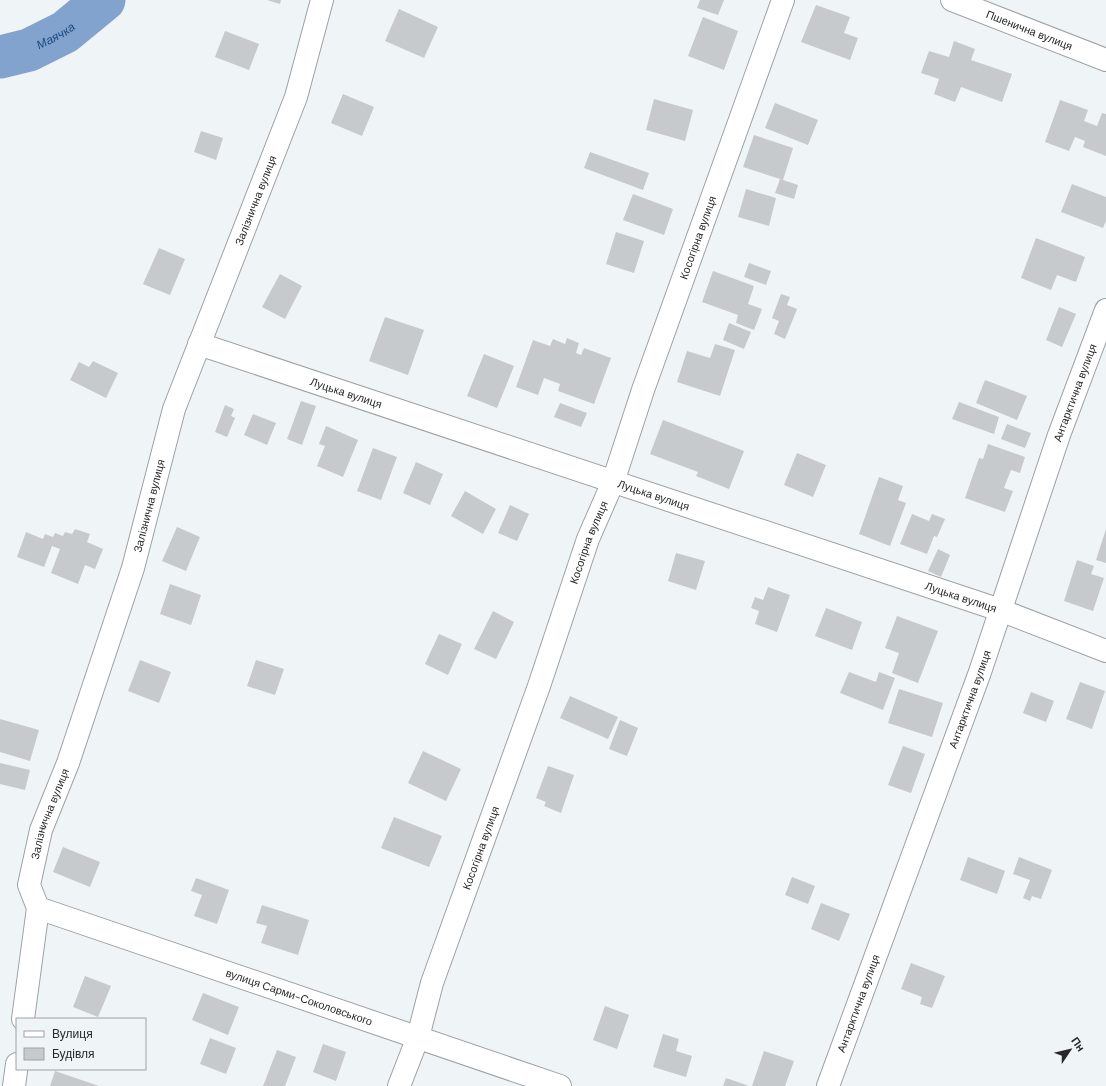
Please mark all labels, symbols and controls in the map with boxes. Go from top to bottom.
street label: Пшенична вулиця [984,7,1075,53]
water label: Маячка [34,19,79,53]
street label: Залізнична вулиця [232,153,280,247]
street label: Косогірна вулиця [676,194,719,281]
street label: Антарктична вулиця [1050,342,1100,443]
street label: Луцька вулиця [308,374,384,411]
street label: Залізнична вулиця [130,458,168,554]
street label: Луцька вулиця [616,477,691,513]
street label: Косогірна вулиця [567,499,611,586]
street label: Луцька вулиця [923,579,999,616]
street label: Антарктична вулиця [946,648,994,750]
street label: Залізнична вулиця [28,766,72,861]
street label: Косогірна вулиця [459,804,502,892]
street label: Антарктична вулиця [834,952,883,1054]
street label: вулиця Сарми-Соколовського [224,966,374,1029]
legend [16,1018,146,1070]
text: Вулиця [52,1026,93,1042]
north arrow [1050,1030,1090,1070]
text: Пн [1068,1034,1088,1054]
text: Будівля [52,1046,94,1062]

